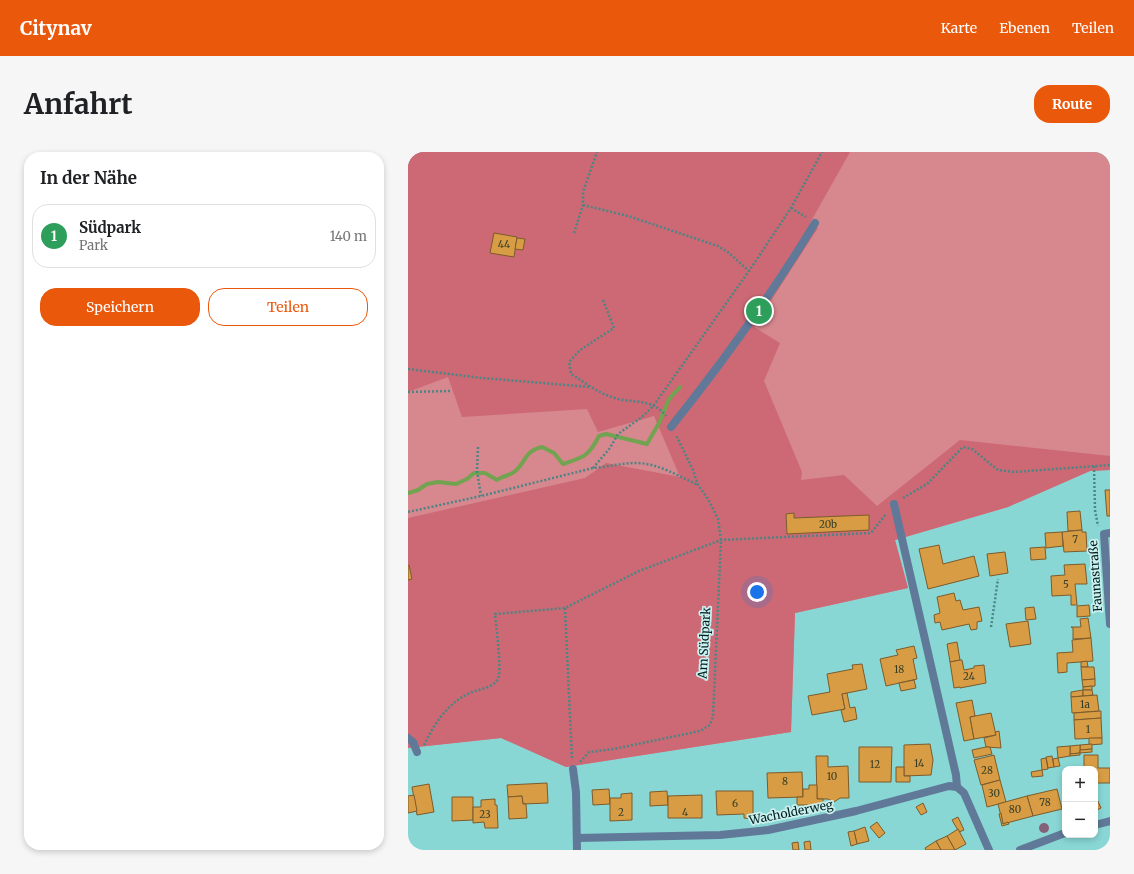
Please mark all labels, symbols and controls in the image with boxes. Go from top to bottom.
text: Citynav [20,16,92,40]
text: Karte [941,19,977,37]
text: Ebenen [999,19,1050,37]
text: Teilen [1072,19,1114,37]
button: Route [1034,85,1110,123]
text: Anfahrt [24,86,133,122]
text: In der Nähe [40,167,137,189]
text: Südpark [79,218,141,237]
text: 1 [51,228,57,245]
text: 140 m [330,228,367,245]
text: Park [79,237,108,254]
house number: 44 [498,238,510,251]
button: Speichern [40,288,200,326]
button: Teilen [208,288,368,326]
pin: 1 [746,296,772,326]
house number: 20b [819,518,837,531]
house number: 7 [1072,533,1078,546]
street label: Faunastraße [1085,540,1105,612]
house number: 5 [1063,578,1069,591]
your location [747,582,767,602]
street label: Am Südpark [695,606,713,680]
house number: 18 [894,663,904,676]
house number: 24 [963,670,975,683]
house number: 1a [1080,698,1091,711]
house number: 1 [1086,723,1091,736]
house number: 14 [914,757,924,770]
house number: 12 [870,758,880,771]
house number: 28 [981,764,993,777]
map controls [1062,766,1098,838]
button: + [1062,766,1098,802]
house number: 10 [827,770,837,783]
house number: 8 [782,775,788,788]
house number: 30 [988,787,1000,800]
street label: Wacholderweg [747,796,835,828]
house number: 78 [1039,796,1051,809]
house number: 6 [732,797,738,810]
button: − [1062,802,1098,838]
house number: 80 [1009,803,1021,816]
house number: 2 [618,806,624,819]
house number: 4 [682,806,688,819]
house number: 23 [479,808,491,821]

